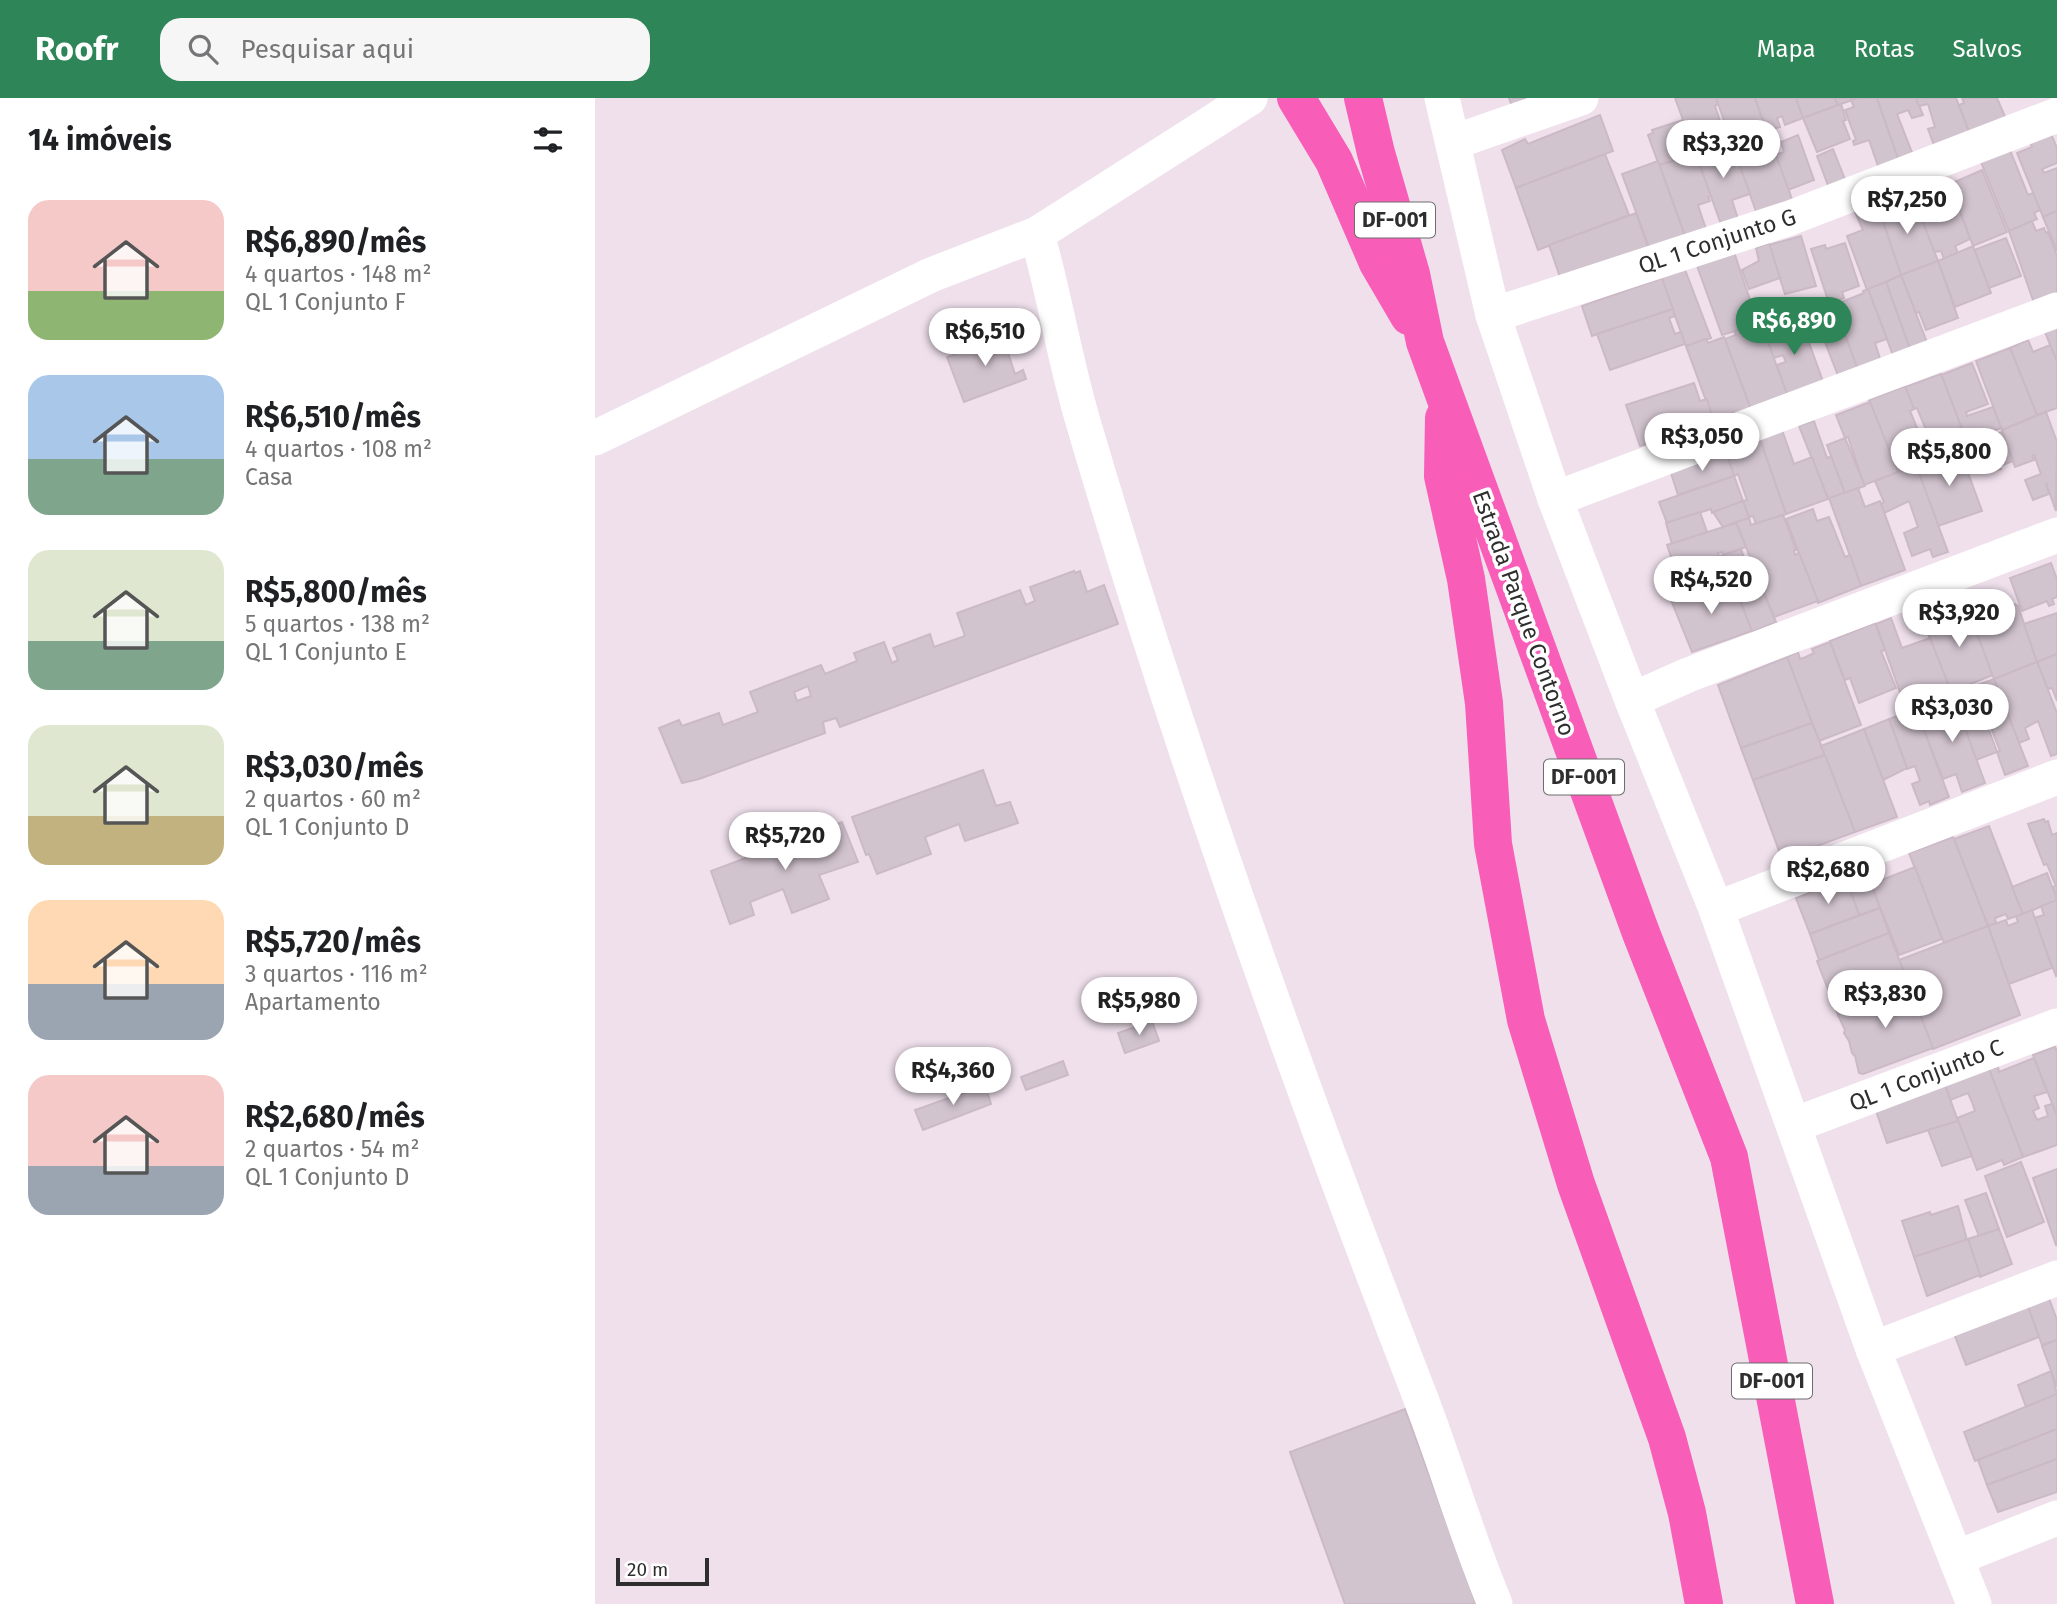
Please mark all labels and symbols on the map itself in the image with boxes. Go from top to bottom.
pin: R$3,320 [1658,120,1788,180]
pin: R$7,250 [1842,176,1972,236]
road number: DF-001 [1355,202,1435,238]
street label: QL 1 Conjunto G [1635,202,1799,280]
pin: R$6,890 [1729,298,1859,357]
pin: R$6,510 [920,308,1050,368]
pin: R$3,050 [1637,414,1767,473]
pin: R$5,800 [1884,428,2014,488]
street label: Estrada Parque Contorno [1467,486,1581,740]
pin: R$4,520 [1646,556,1776,616]
pin: R$3,920 [1894,589,2024,649]
pin: R$3,030 [1887,684,2017,744]
road number: DF-001 [1544,760,1624,794]
pin: R$5,720 [720,812,850,872]
pin: R$2,680 [1763,846,1893,906]
pin: R$3,830 [1820,970,1950,1030]
pin: R$5,980 [1074,978,1204,1037]
street label: QL 1 Conjunto C [1845,1033,2007,1117]
pin: R$4,360 [888,1048,1018,1107]
road number: DF-001 [1732,1364,1812,1398]
scale bar [616,1555,709,1587]

